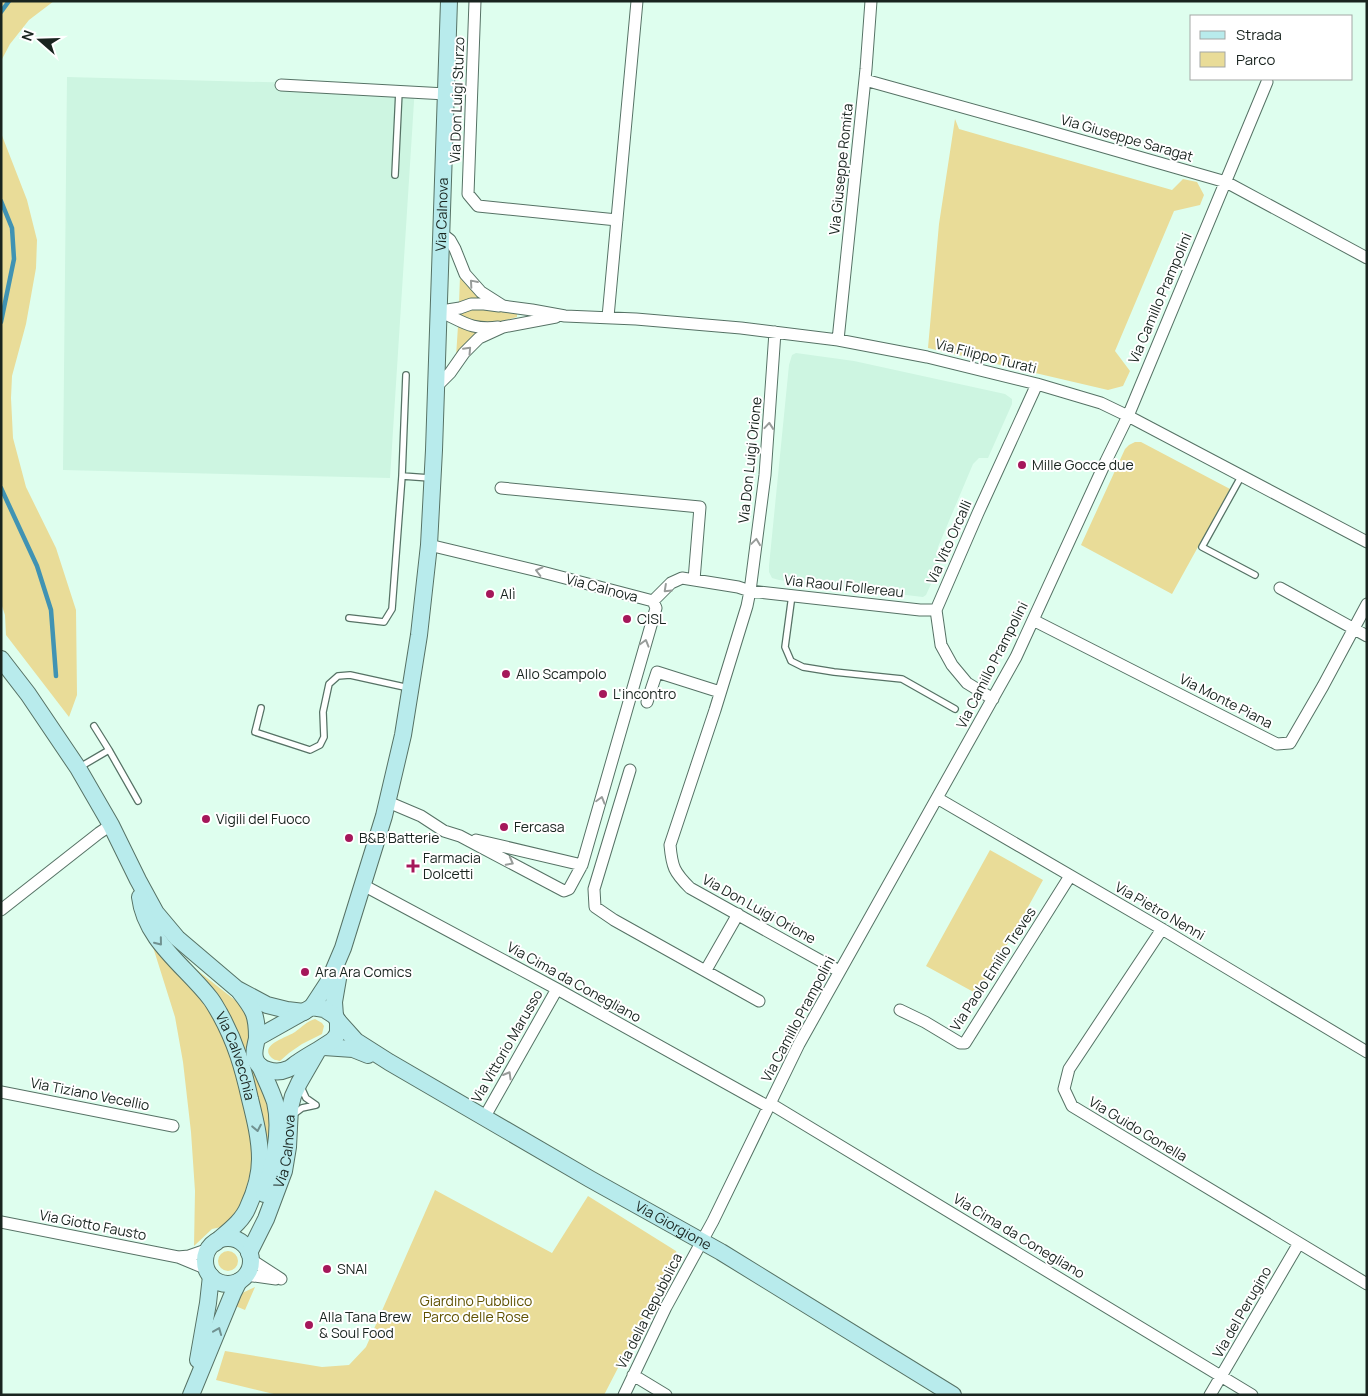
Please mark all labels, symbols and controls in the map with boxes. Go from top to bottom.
north arrow [15,15,65,65]
legend [1190,15,1353,80]
text: Strada [1236,24,1282,45]
text: N [17,27,38,43]
street label: Via Don Luigi Sturzo [445,36,468,164]
text: Parco [1236,49,1275,70]
street label: Via Giuseppe Romita [824,102,857,236]
street label: Via Giuseppe Saragat [1059,110,1196,166]
street label: Via Calnova [431,177,452,252]
street label: Via Camillo Prampolini [1123,230,1196,366]
one-way arrow [470,279,479,288]
street label: Via Filippo Turati [933,334,1039,377]
one-way arrow [462,347,471,356]
street label: Via Don Luigi Orione [733,396,766,524]
one-way arrow [763,422,774,430]
place label: Mille Gocce due [1032,455,1134,474]
marker: Mille Gocce due [1016,459,1028,471]
street label: Via Vito Orcalli [922,497,976,587]
one-way arrow [750,538,761,546]
one-way arrow [534,566,543,577]
street label: Via Calnova [564,569,640,606]
street label: Via Raoul Follereau [783,570,905,601]
one-way arrow [663,583,672,592]
place label: Alì [500,584,515,603]
marker: Alì [484,588,496,600]
street label: Via Camillo Prampolini [951,598,1032,732]
place label: CISL [637,609,666,628]
marker: CISL [621,613,633,625]
one-way arrow [640,640,650,648]
place label: Allo Scampolo [516,664,607,683]
marker: Allo Scampolo [500,668,512,680]
street label: Via Monte Piana [1176,669,1276,732]
place label: L'incontro [613,684,676,703]
marker: L'incontro [597,688,609,700]
one-way arrow [595,795,606,804]
place label: Vigili del Fuoco [216,809,310,828]
marker: Vigili del Fuoco [200,813,212,825]
place label: Fercasa [514,817,565,836]
marker: Fercasa [498,821,510,833]
place label: B&B Batterie [359,828,440,847]
marker: B&B Batterie [343,832,355,844]
place label: Farmacia Dolcetti [423,848,481,883]
one-way arrow [504,856,513,866]
marker: Farmacia Dolcetti [407,860,419,872]
street label: Via Don Luigi Orione [699,869,819,948]
street label: Via Pietro Nenni [1112,877,1209,944]
street label: Via Paolo Emilio Treves [945,903,1040,1034]
one-way arrow [153,936,162,945]
street label: Via Cima da Conegliano [504,937,645,1026]
street label: Via Camillo Prampolini [756,952,839,1085]
place label: Ara Ara Comics [315,962,412,981]
marker: Ara Ara Comics [299,966,311,978]
street label: Via Vittorio Marusso [466,986,547,1106]
street label: Via Calvecchia [211,1008,260,1102]
one-way arrow [501,1072,511,1081]
street label: Via Tiziano Vecellio [29,1073,151,1114]
street label: Via Guido Gonella [1085,1092,1191,1165]
street label: Via Calnova [269,1114,299,1190]
one-way arrow [251,1123,261,1132]
street label: Via Cima da Conegliano [950,1189,1089,1282]
street label: Via Giorgione [632,1196,715,1254]
street label: Via Giotto Fausto [38,1205,148,1244]
street label: Via della Repubblica [611,1250,686,1372]
place label: SNAI [337,1259,367,1278]
marker: SNAI [321,1263,333,1275]
street label: Via del Perugino [1208,1263,1275,1361]
park label: Giardino Pubblico Parco delle Rose [420,1291,532,1326]
place label: Alla Tana Brew & Soul Food [319,1307,411,1342]
marker: Alla Tana Brew & Soul Food [303,1319,315,1331]
one-way arrow [212,1327,222,1336]

